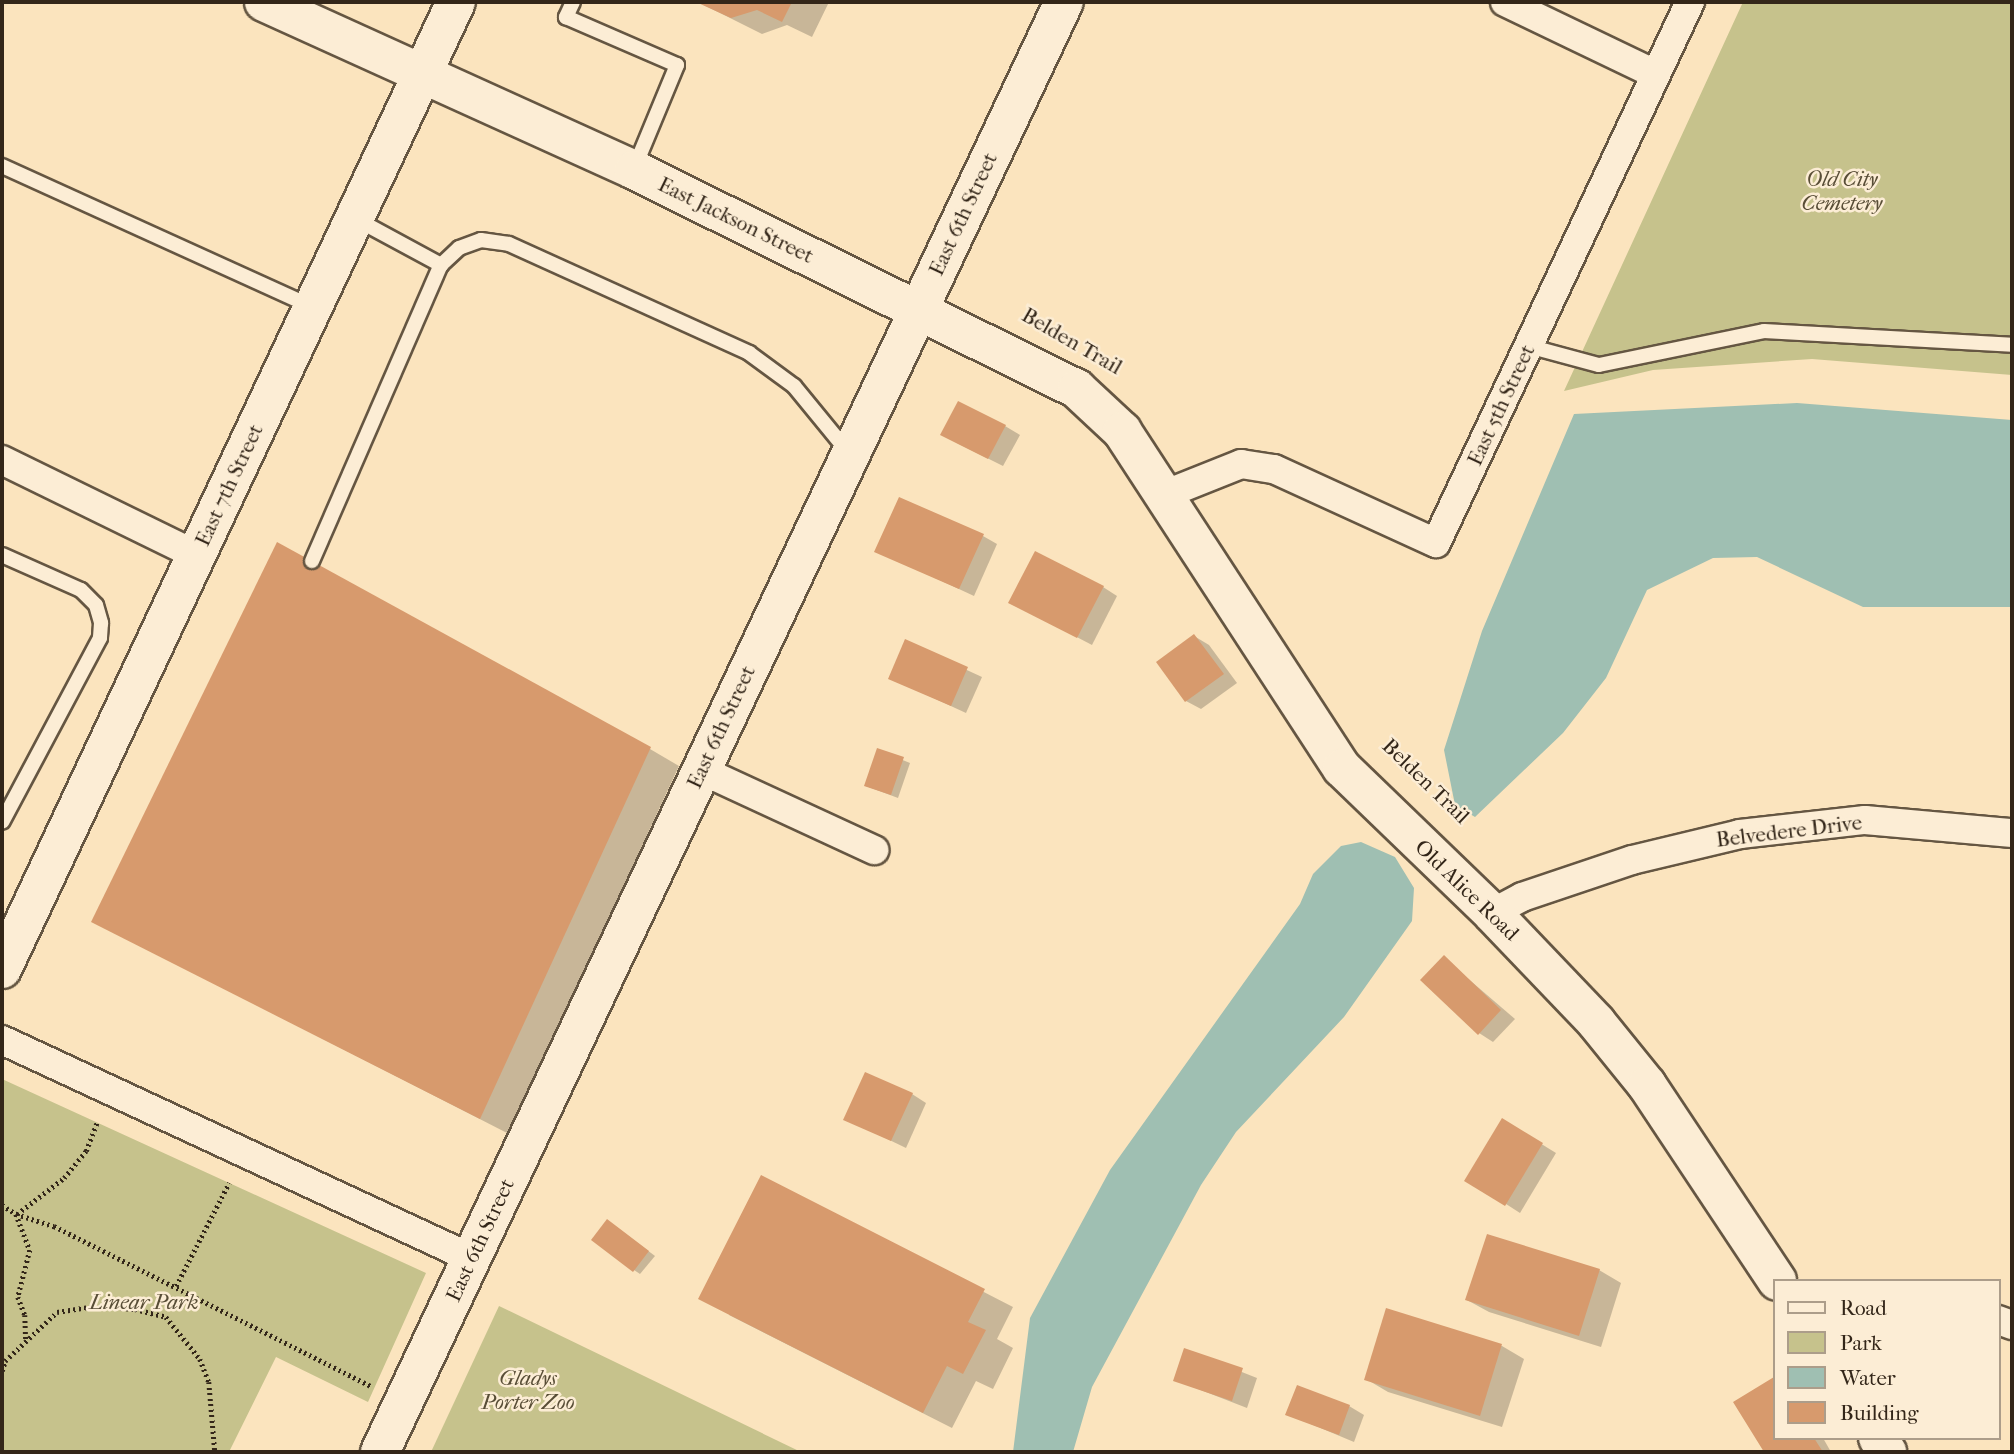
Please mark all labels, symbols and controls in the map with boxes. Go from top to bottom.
street label: East 6th Street [924,148,1002,280]
park label: Old City Cemetery [1802,166,1882,216]
street label: East Jackson Street [654,171,818,269]
street label: Belden Trail [1017,302,1127,380]
street label: East 5th Street [1462,341,1540,469]
street label: East 7th Street [190,420,268,550]
street label: East 6th Street [682,661,760,793]
street label: Belden Trail [1377,733,1475,829]
street label: Belvedere Drive [1715,810,1863,852]
street label: Old Alice Road [1410,834,1524,946]
street label: East 6th Street [441,1174,519,1306]
legend [1772,1279,2000,1440]
park label: Linear Park [90,1289,198,1315]
text: Road [1840,1296,1887,1320]
text: Park [1840,1331,1882,1355]
park label: Gladys Porter Zoo [481,1365,575,1415]
text: Water [1840,1366,1896,1390]
text: Building [1840,1401,1918,1425]

